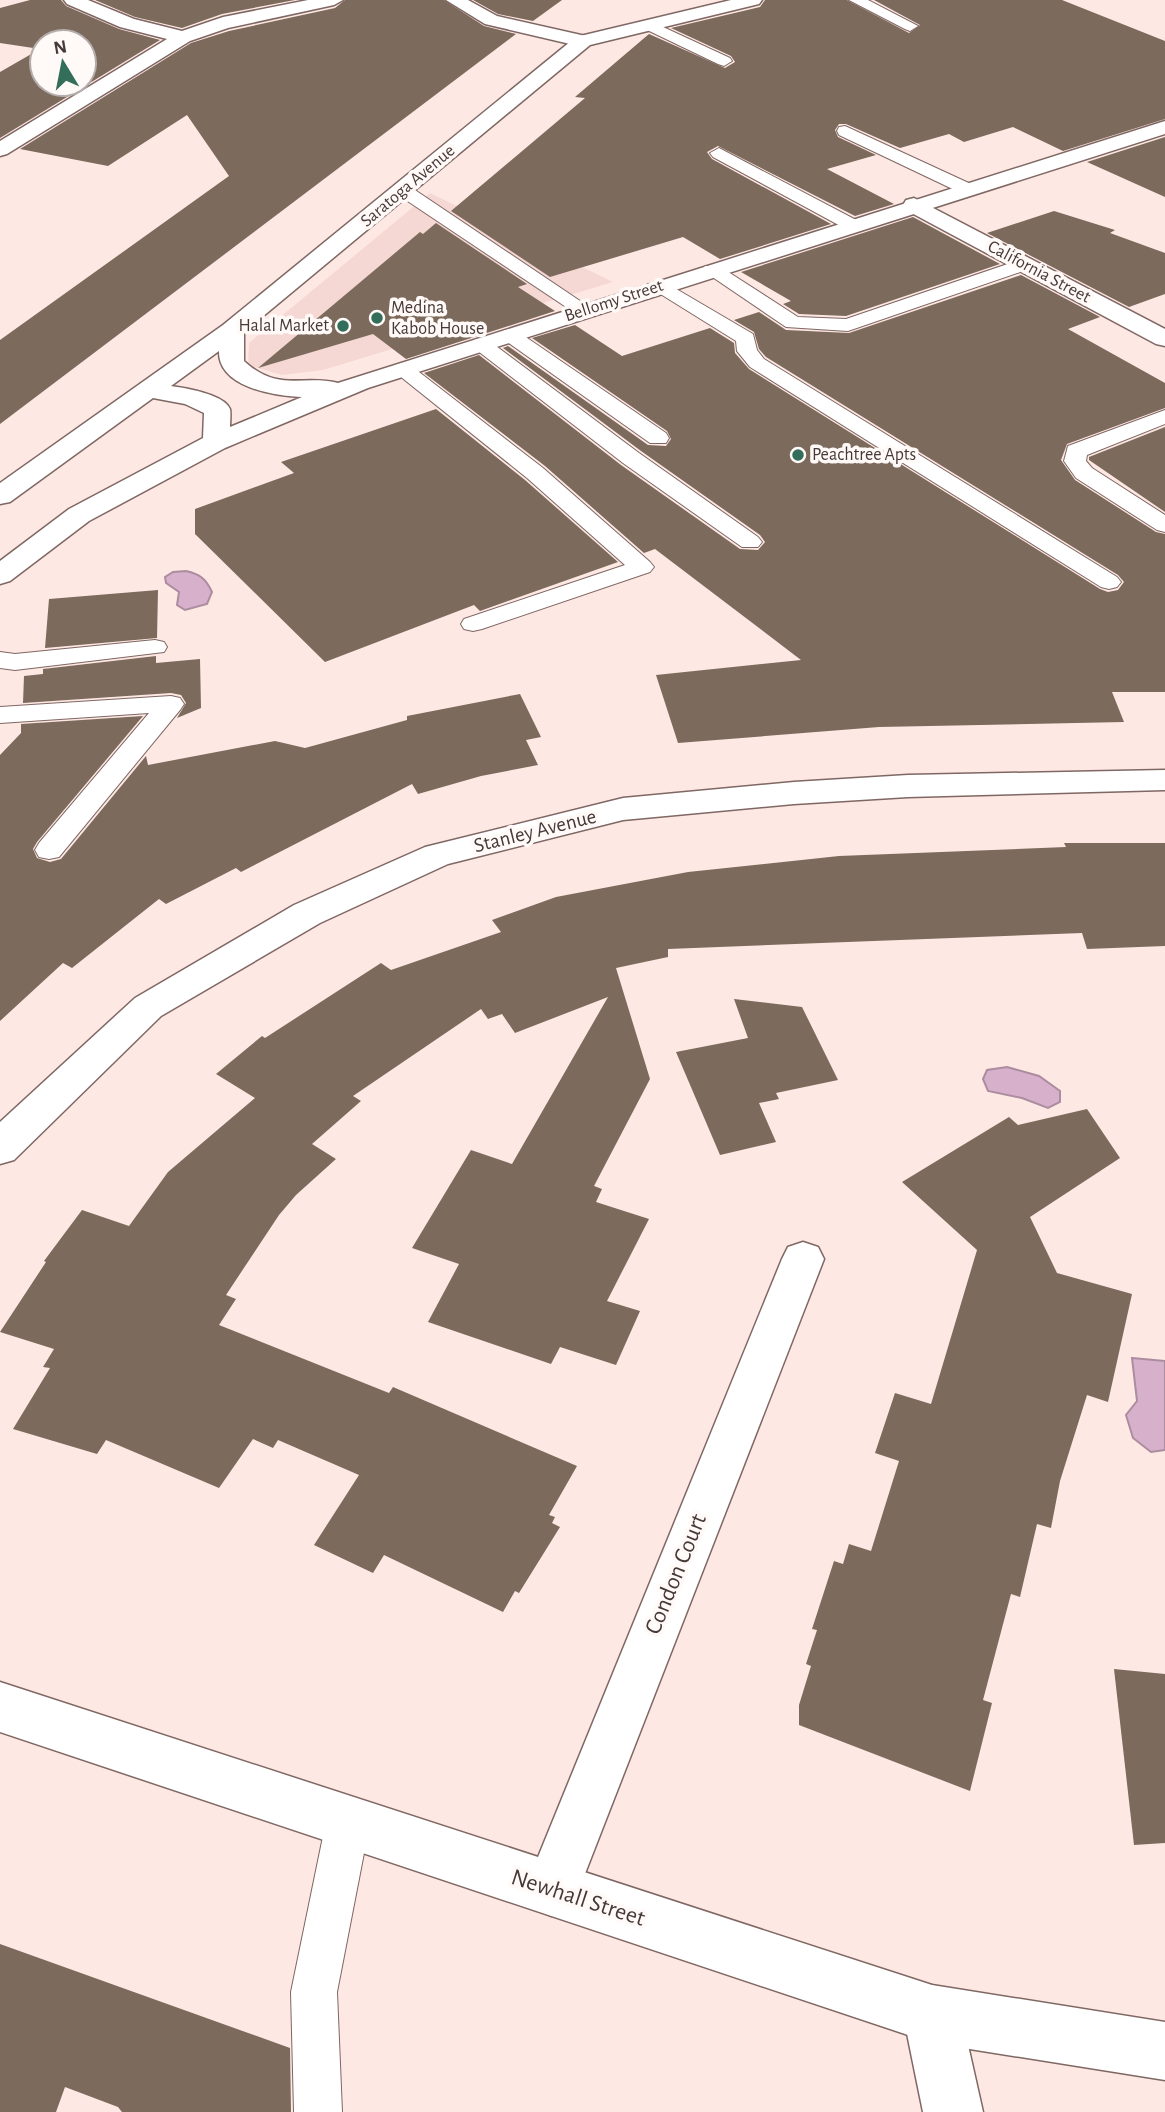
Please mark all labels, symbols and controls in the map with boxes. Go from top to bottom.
north arrow [28,28,98,98]
text: N [52,37,68,58]
street label: Saratoga Avenue [357,142,459,230]
street label: California Street [985,237,1094,307]
street label: Bellomy Street [563,277,666,325]
place label: Medina Kabob House [391,299,484,338]
marker: Medina Kabob House [369,310,385,326]
place label: Halal Market [239,317,329,335]
marker: Halal Market [335,318,351,334]
place label: Peachtree Apts [812,446,916,464]
marker: Peachtree Apts [790,447,806,463]
street label: Stanley Avenue [472,806,598,856]
street label: Condon Court [641,1510,711,1638]
street label: Newhall Street [508,1865,648,1931]

